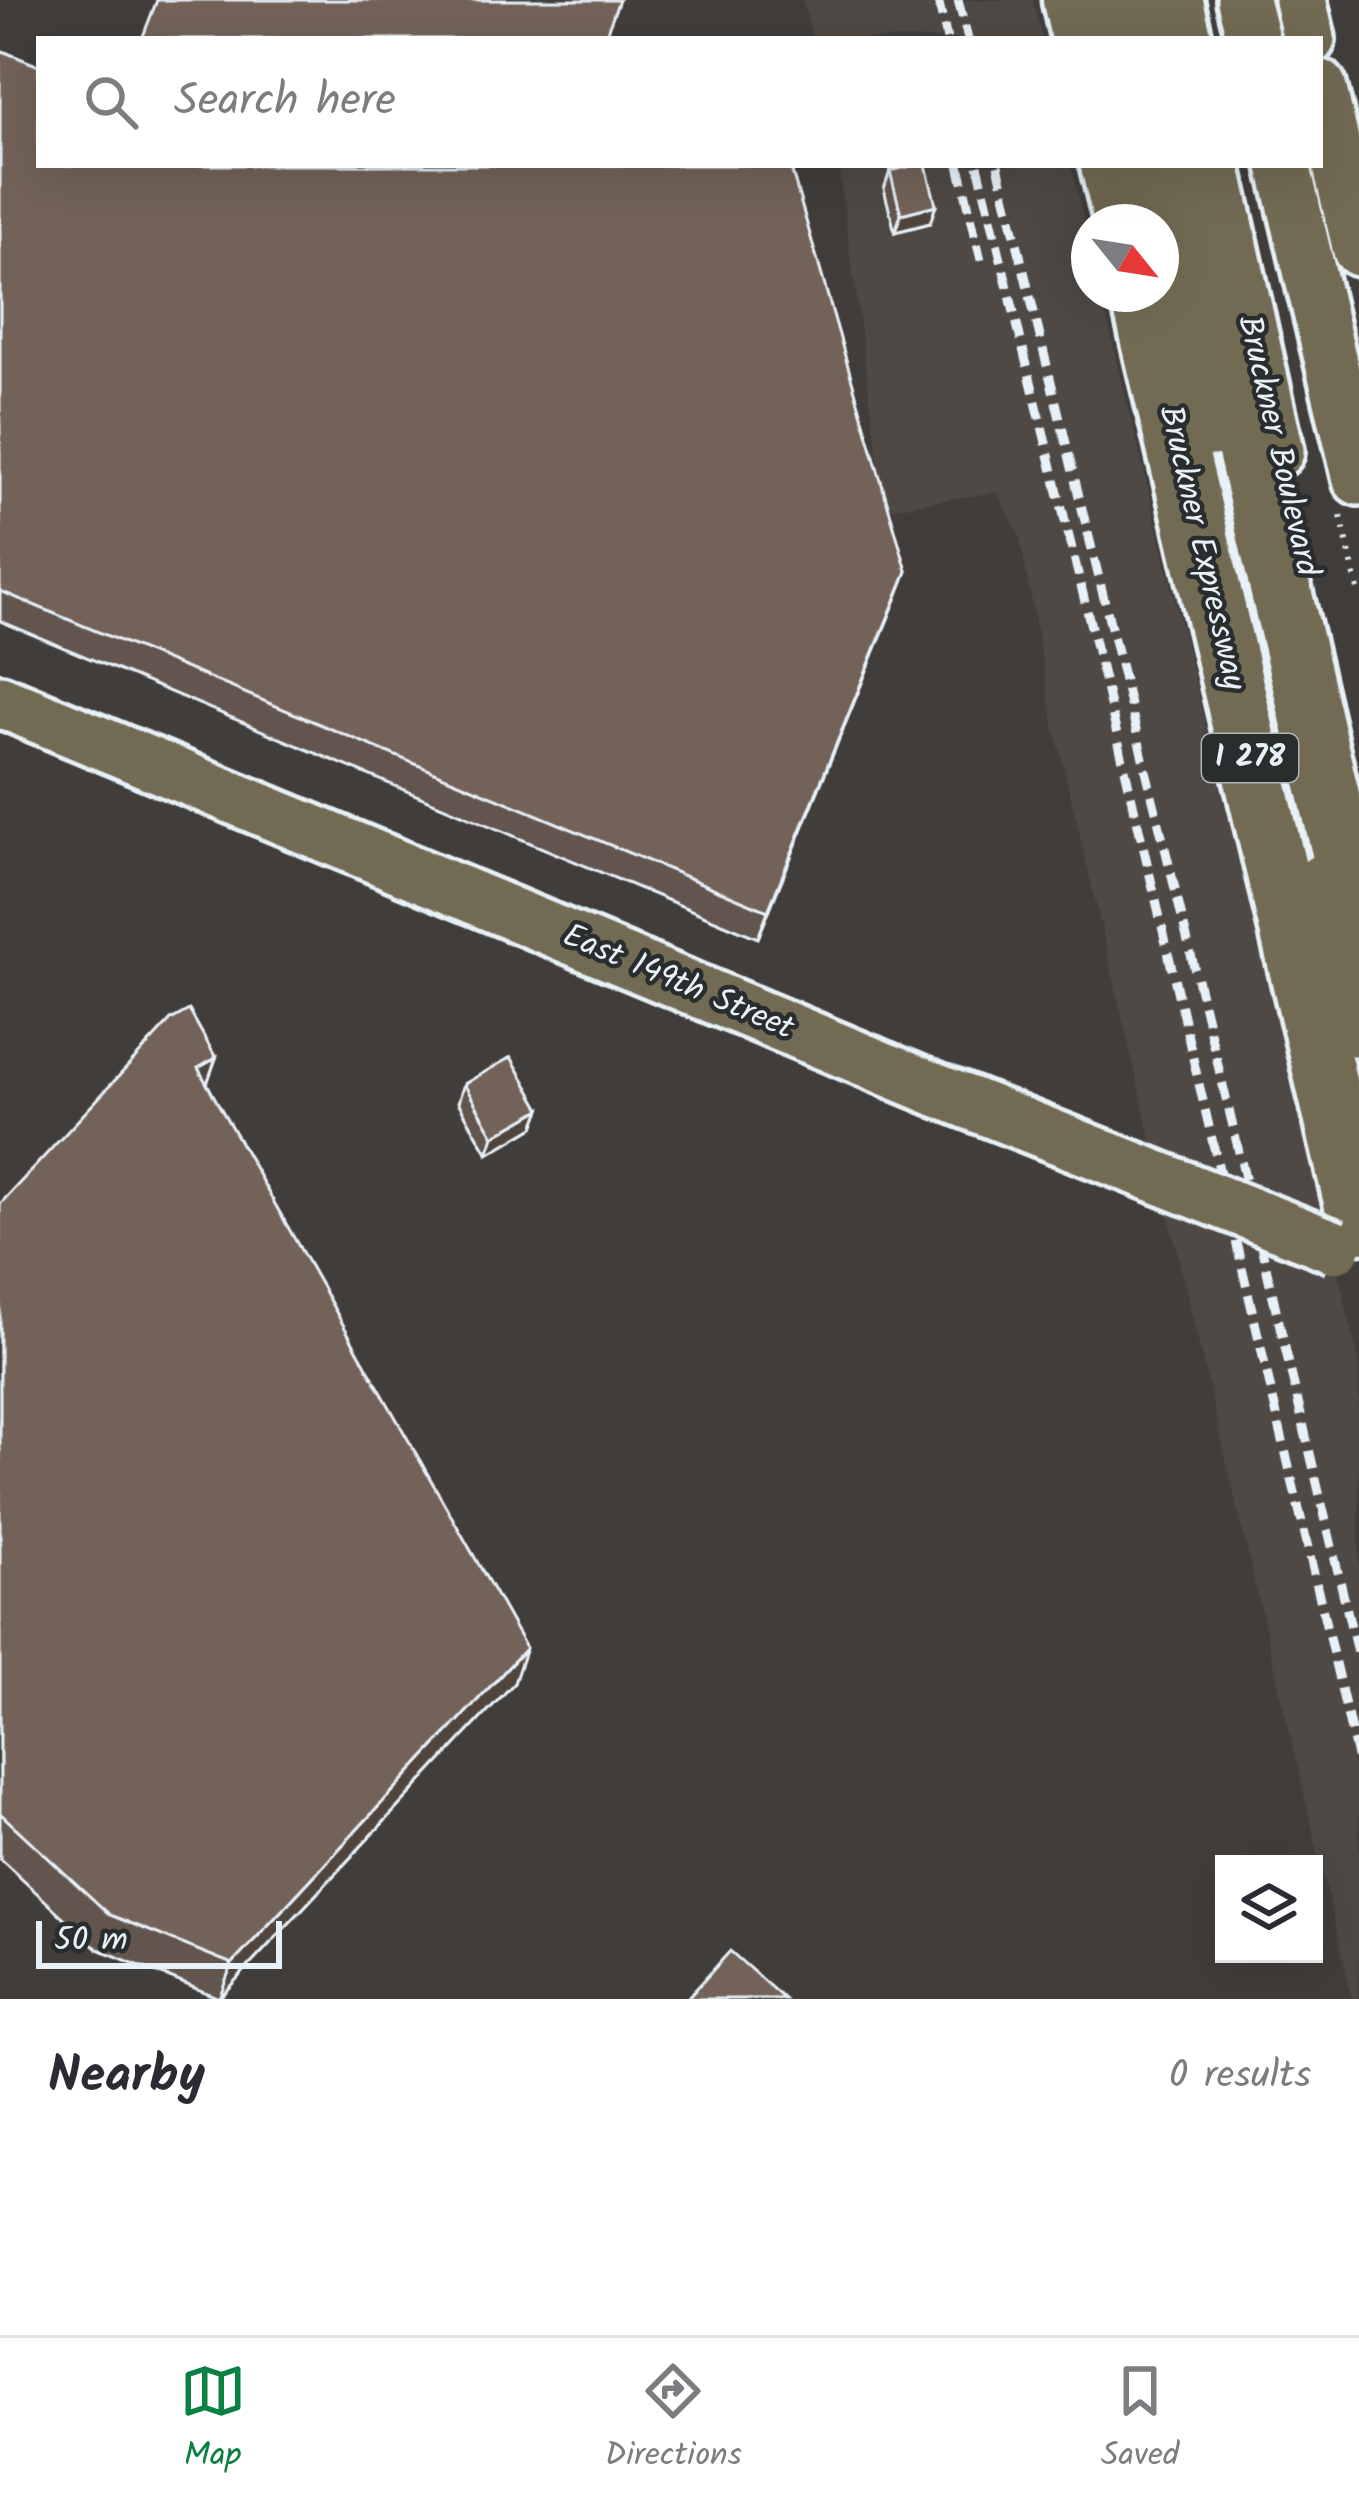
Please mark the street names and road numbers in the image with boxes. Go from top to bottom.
street label: Bruckner Boulevard [1221,310,1333,583]
street label: Bruckner Expressway [1142,400,1260,696]
road number: I 278 [1202,734,1298,782]
street label: East 149th Street [554,910,803,1056]

